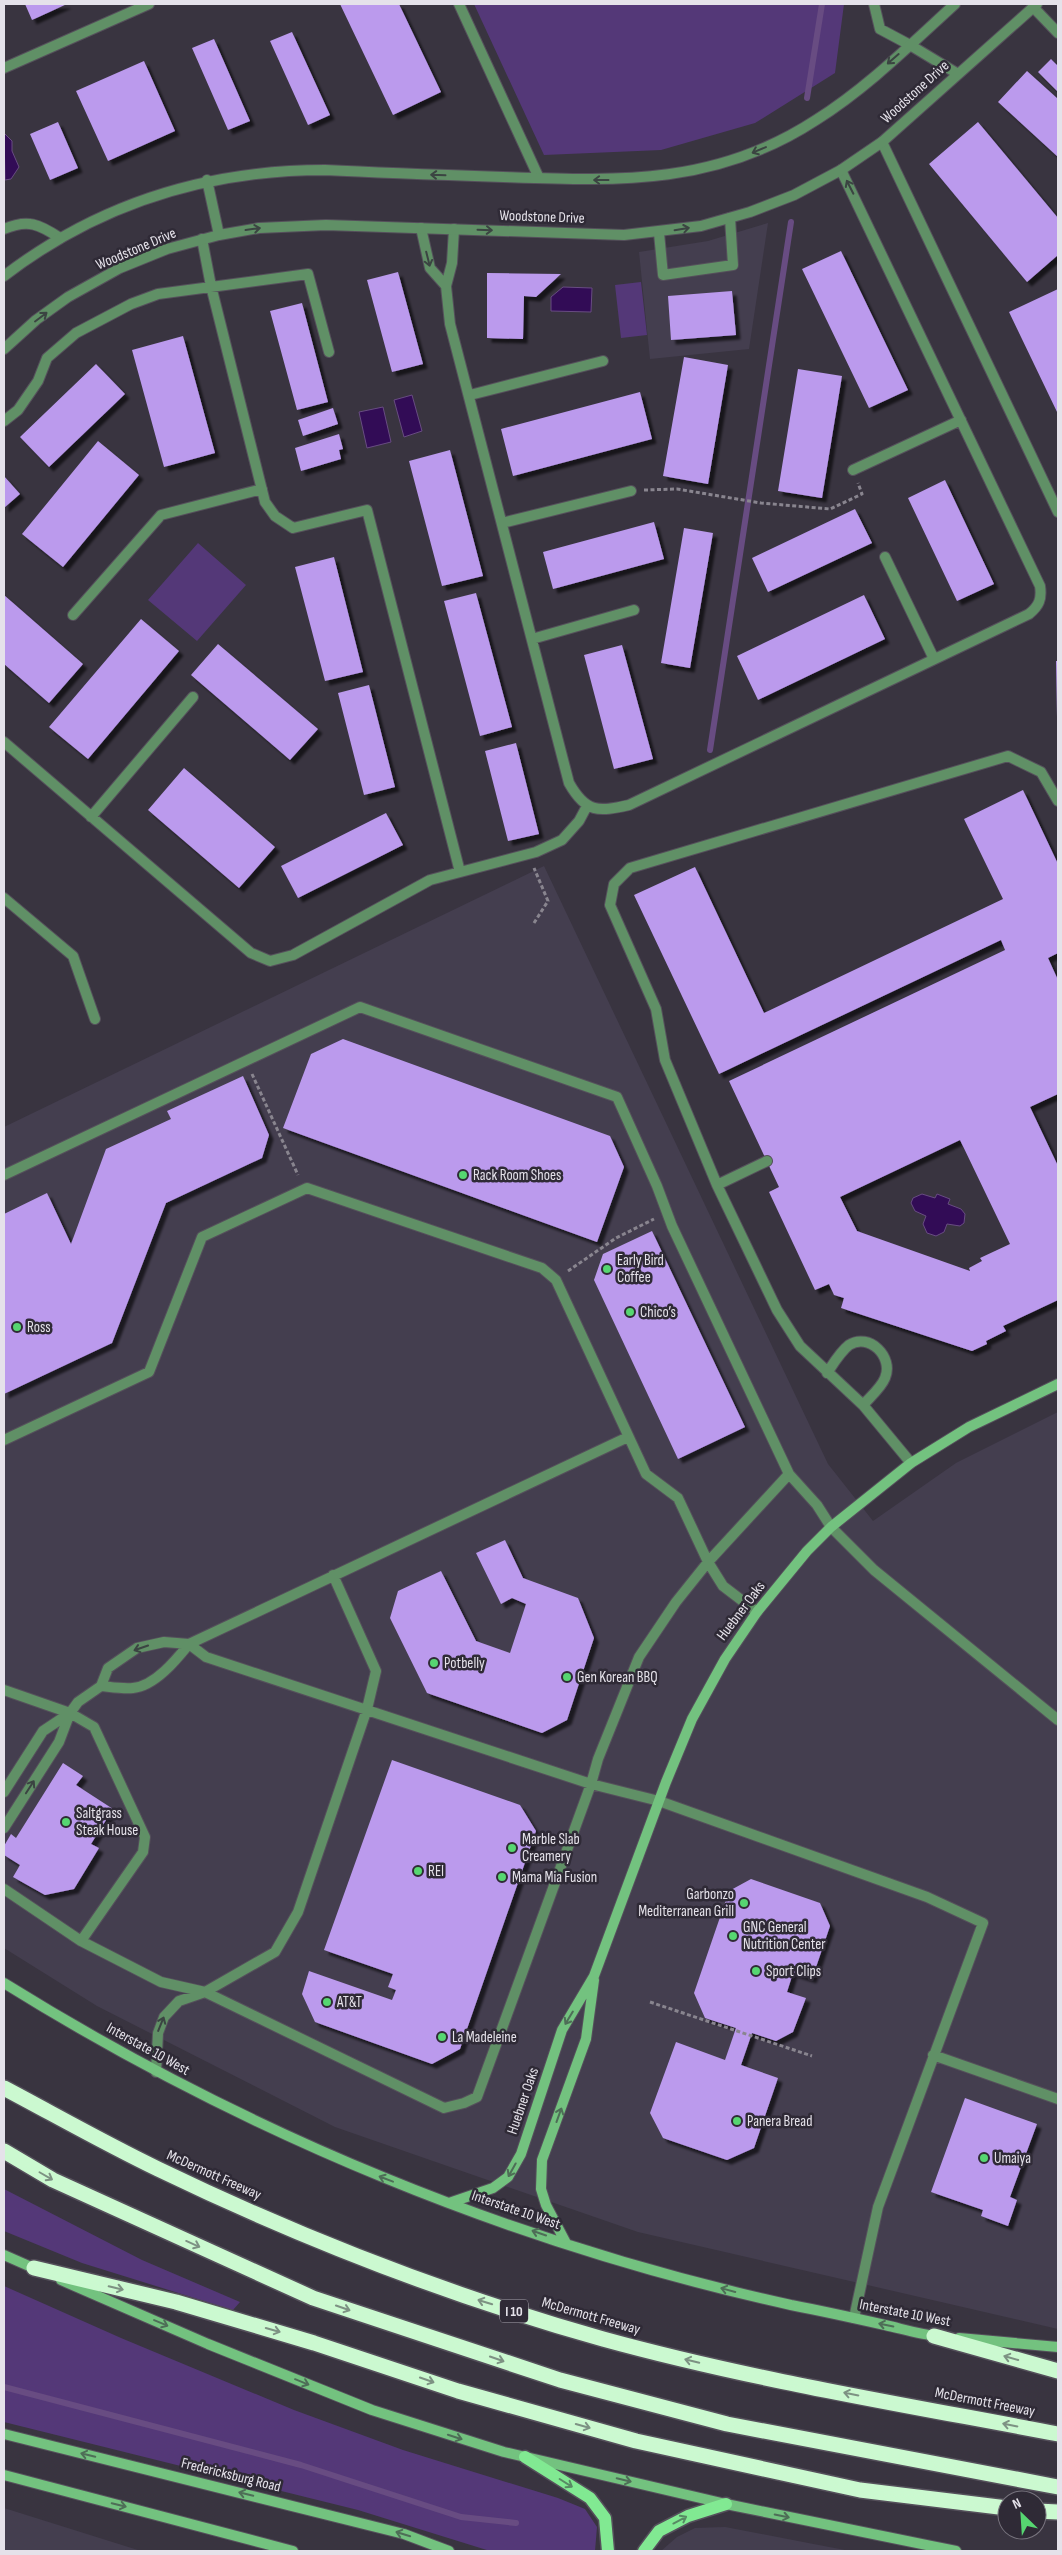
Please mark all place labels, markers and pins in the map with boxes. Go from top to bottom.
place label: Rack Room Shoes [473,1166,561,1185]
marker: Rack Room Shoes [457,1169,469,1181]
place label: Early Bird Coffee [617,1251,664,1287]
marker: Early Bird Coffee [601,1263,613,1275]
place label: Chico’s [640,1303,676,1322]
marker: Chico’s [624,1306,636,1318]
place label: Ross [27,1318,51,1337]
marker: Ross [11,1321,23,1333]
place label: Potbelly [444,1654,485,1673]
marker: Potbelly [428,1657,440,1669]
place label: Gen Korean BBQ [577,1668,658,1687]
marker: Gen Korean BBQ [561,1671,573,1683]
place label: Saltgrass Steak House [76,1804,138,1840]
marker: Saltgrass Steak House [60,1816,72,1828]
place label: Marble Slab Creamery [522,1830,580,1866]
marker: Marble Slab Creamery [506,1842,518,1854]
place label: REI [428,1862,444,1881]
marker: REI [412,1865,424,1877]
place label: Mama Mia Fusion [512,1868,597,1887]
marker: Mama Mia Fusion [496,1871,508,1883]
place label: Garbonzo Mediterranean Grill [638,1885,734,1921]
marker: Garbonzo Mediterranean Grill [738,1897,750,1909]
place label: GNC General Nutrition Center [743,1918,826,1954]
marker: GNC General Nutrition Center [727,1930,739,1942]
place label: Sport Clips [766,1962,821,1981]
marker: Sport Clips [750,1965,762,1977]
place label: AT&T [336,1993,362,2012]
marker: AT&T [321,1996,333,2008]
place label: La Madeleine [452,2028,517,2047]
marker: La Madeleine [436,2031,448,2043]
place label: Panera Bread [747,2112,812,2131]
marker: Panera Bread [731,2115,743,2127]
place label: Umaiya [994,2149,1031,2168]
marker: Umaiya [978,2152,990,2164]

